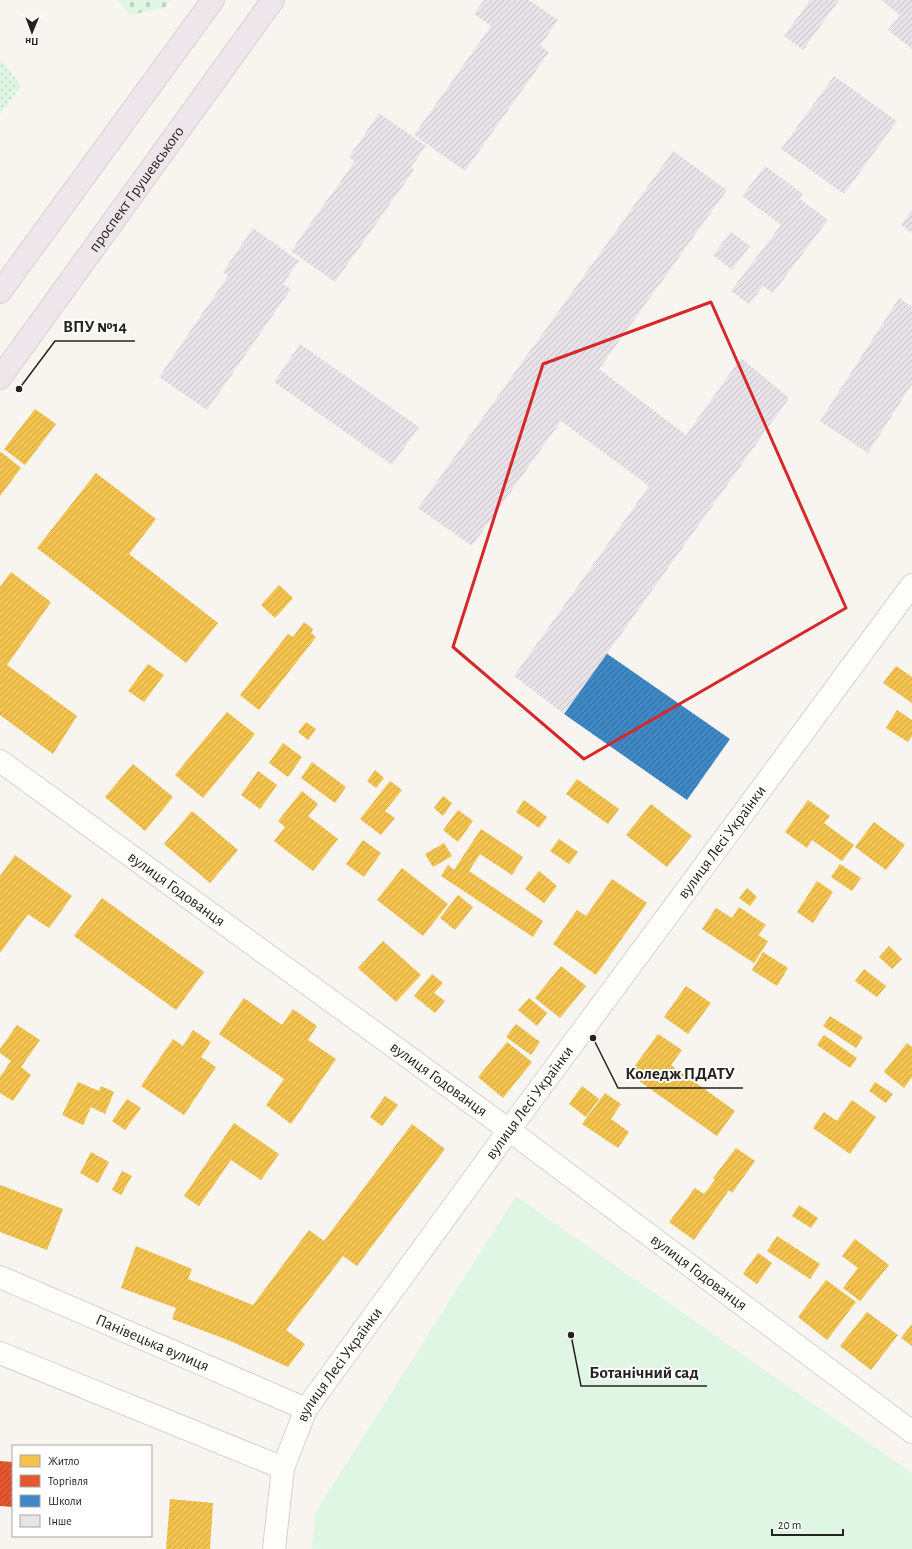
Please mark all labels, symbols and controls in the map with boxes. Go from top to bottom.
north arrow [12,12,52,52]
text: Пн [25,36,39,47]
street label: проспект Грушевського [86,123,187,255]
callout: ВПУ №14 [55,312,135,341]
text: ВПУ №14 [63,318,128,335]
street label: вулиця Лесі Українки [675,782,769,902]
street label: вулиця Годованця [125,849,228,929]
street label: вулиця Годованця [387,1039,490,1120]
street label: вулиця Лесі Українки [482,1043,576,1162]
callout: Коледж ПДАТУ [618,1059,743,1088]
text: Коледж ПДАТУ [625,1065,735,1082]
street label: вулиця Годованця [648,1231,750,1313]
street label: вулиця Лесі Українки [294,1305,385,1424]
street label: Панівецька вулиця [93,1311,212,1374]
callout: Ботанічний сад [581,1357,707,1386]
text: Ботанічний сад [589,1364,699,1381]
legend [12,1445,152,1537]
text: Житло [48,1455,80,1467]
text: Торгівля [48,1475,88,1487]
text: Школи [48,1495,82,1507]
scale bar [772,1511,843,1537]
text: Інше [48,1515,72,1527]
text: 20 m [778,1519,801,1531]

